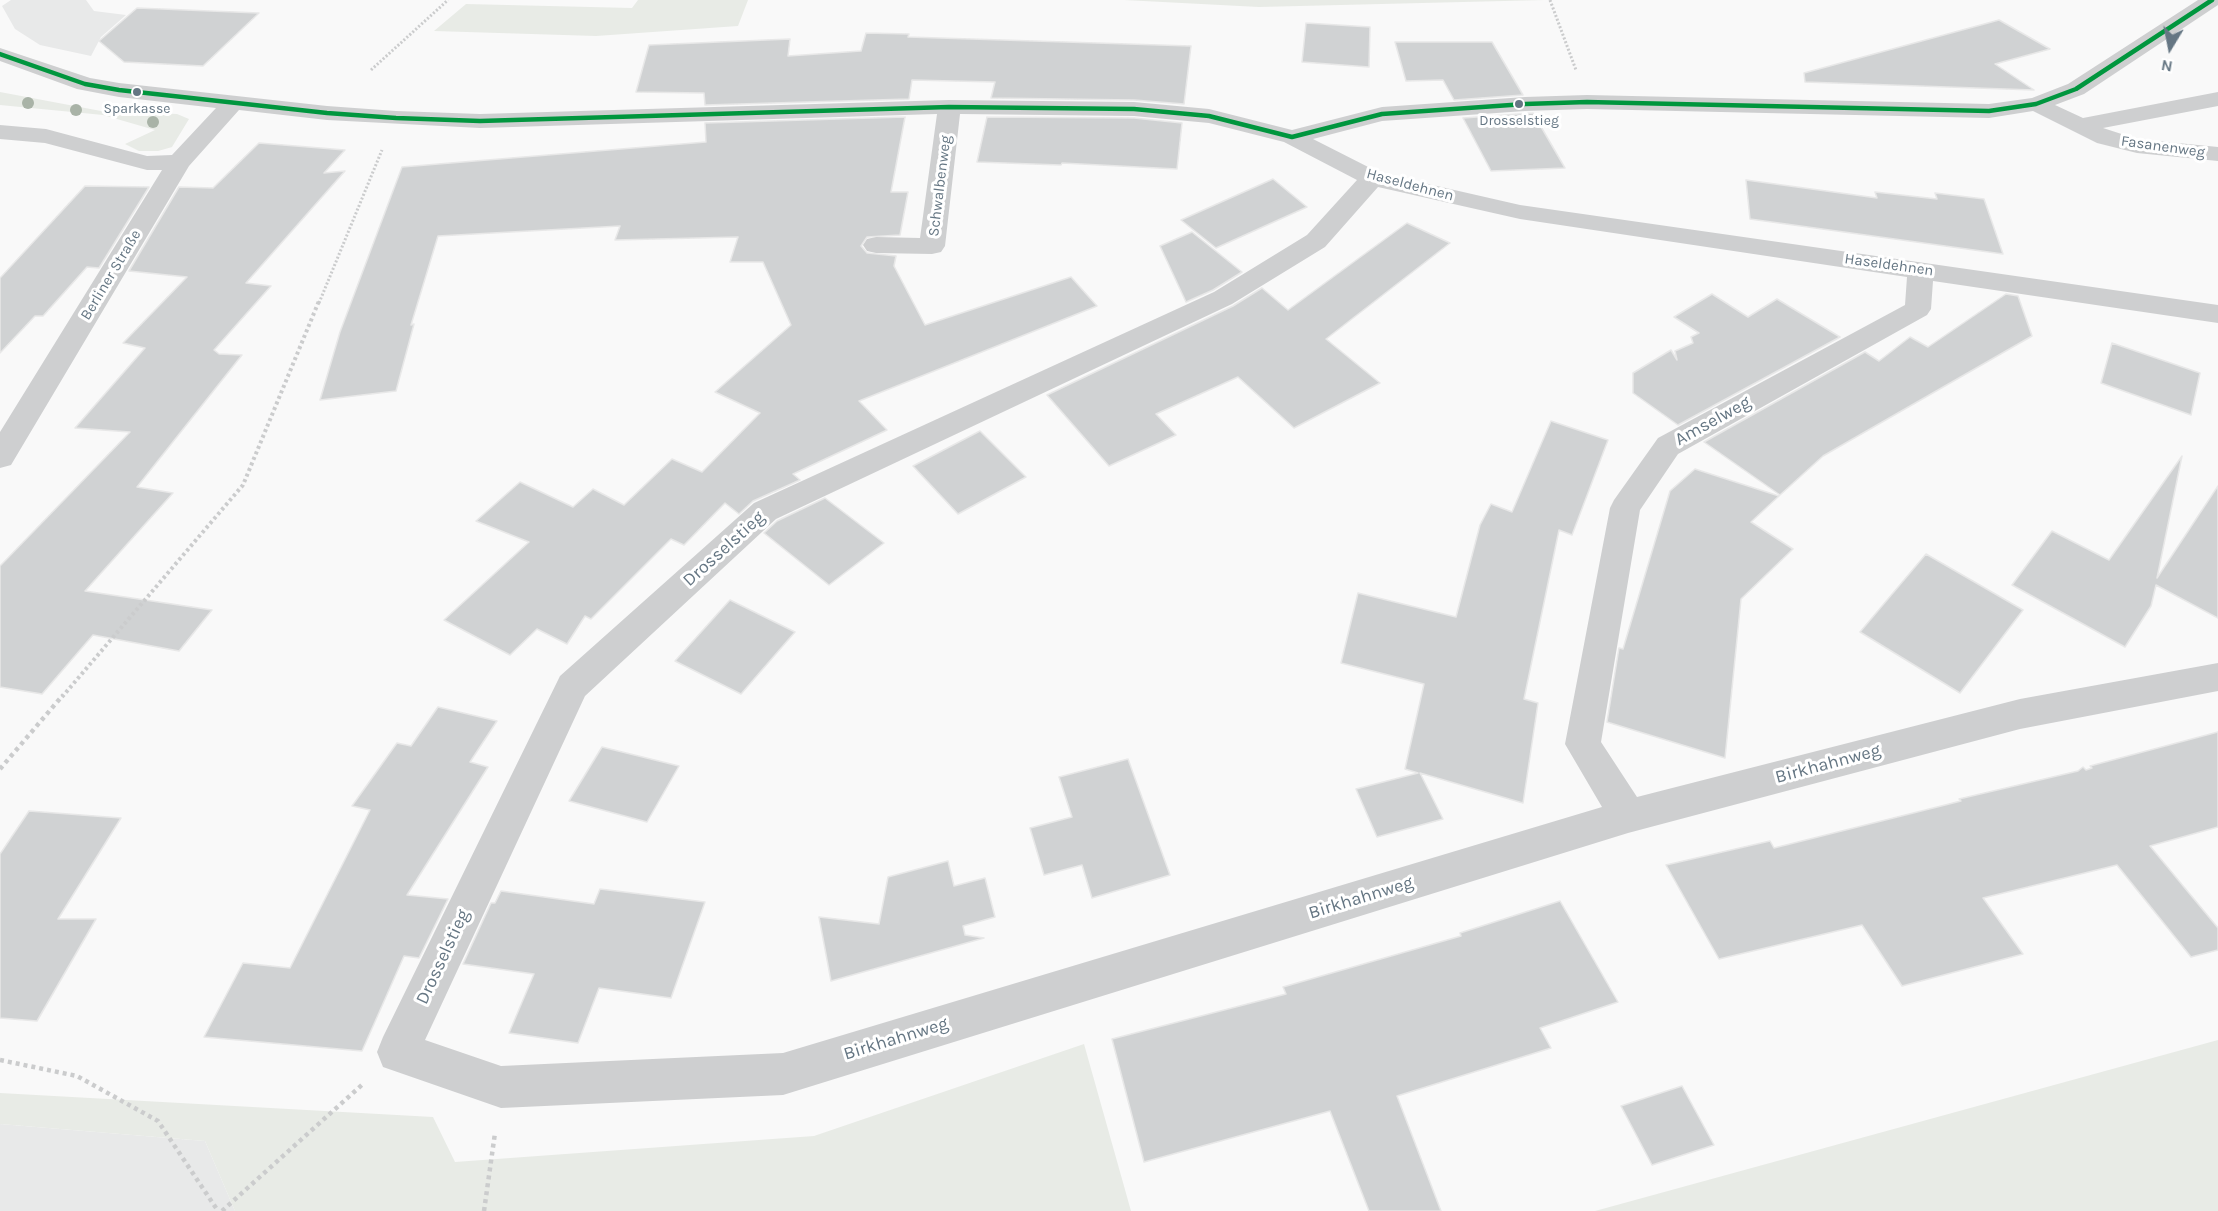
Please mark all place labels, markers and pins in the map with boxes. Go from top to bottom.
marker: Sparkasse [131,86,143,98]
marker: Drosselstieg [1513,98,1525,110]
place label: Sparkasse [104,101,170,117]
place label: Drosselstieg [1479,113,1559,129]

